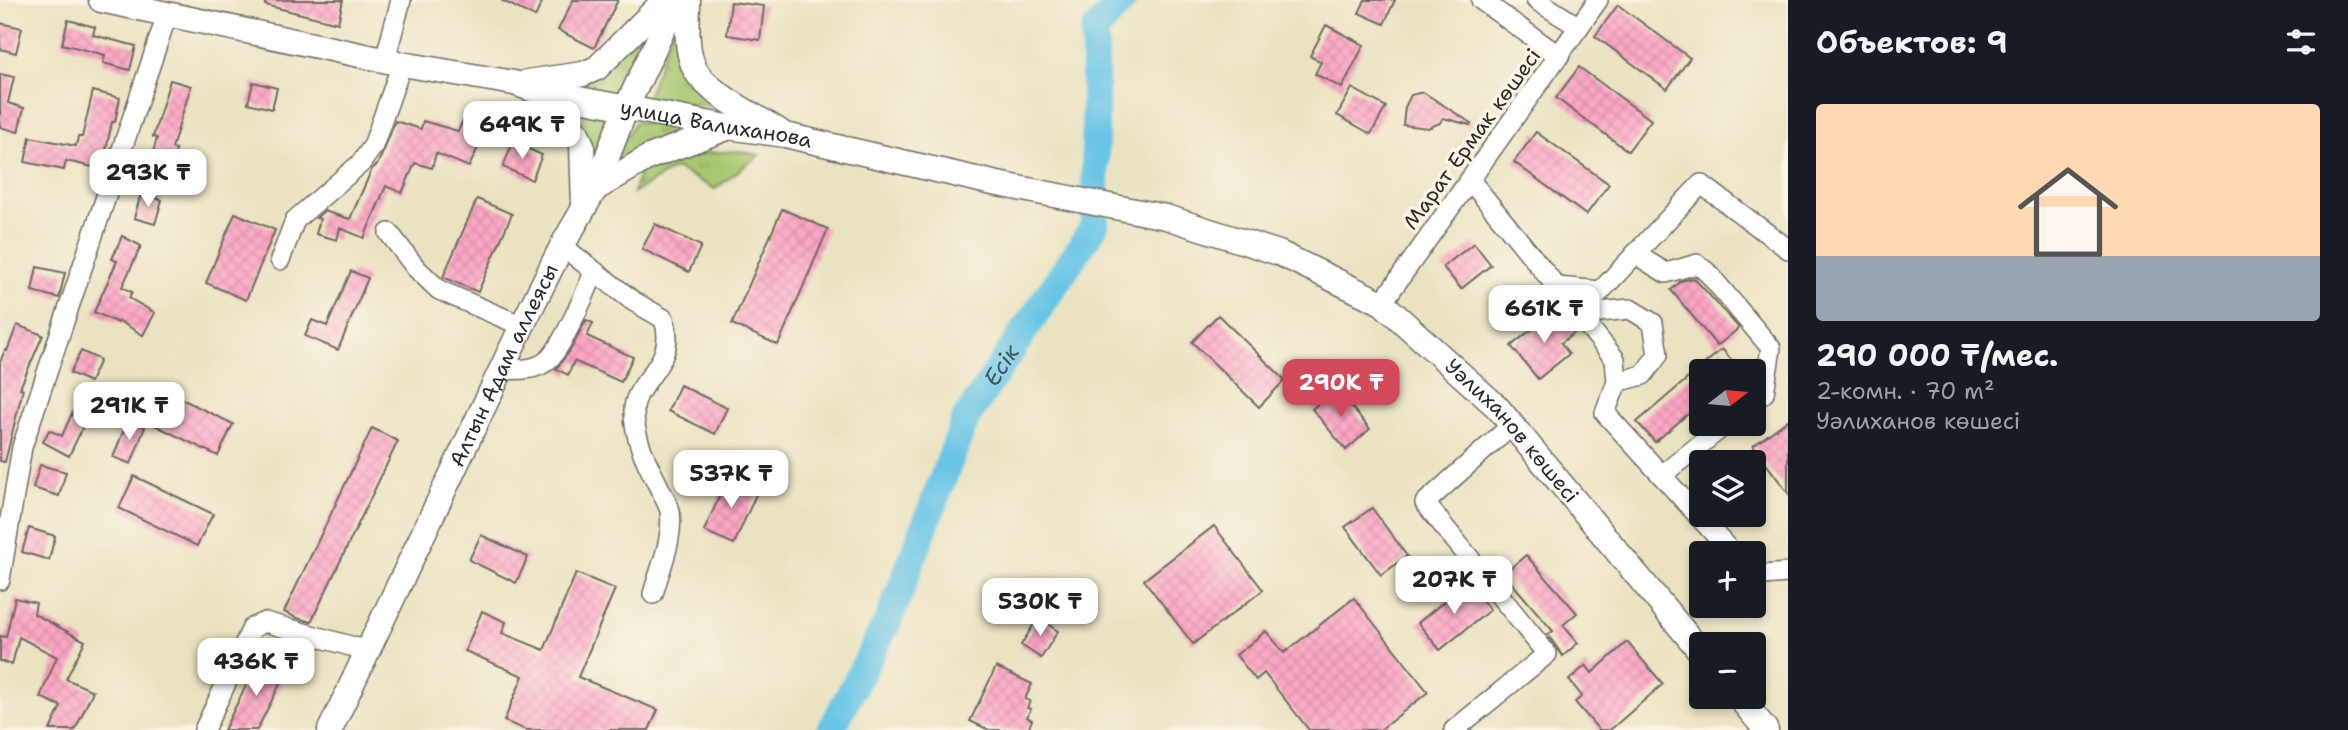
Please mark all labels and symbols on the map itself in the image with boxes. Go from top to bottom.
street label: Марат Ермак көшесі [1397,43,1547,235]
street label: улица Валиханова [618,93,815,155]
pin: 649K ₸ [465,102,579,161]
pin: 293K ₸ [91,150,205,209]
street label: Алтын Адам аллеясы [443,259,565,471]
pin: 661K ₸ [1487,286,1601,345]
water label: Есік [977,338,1026,392]
street label: Уәлиханов көшесі [1439,352,1585,509]
north arrow [1689,359,1766,436]
pin: 290K ₸ [1284,360,1398,419]
pin: 291K ₸ [72,382,186,442]
pin: 537K ₸ [674,450,788,510]
pin: 207K ₸ [1397,556,1511,616]
pin: 530K ₸ [983,578,1097,638]
pin: 436K ₸ [199,638,313,698]

